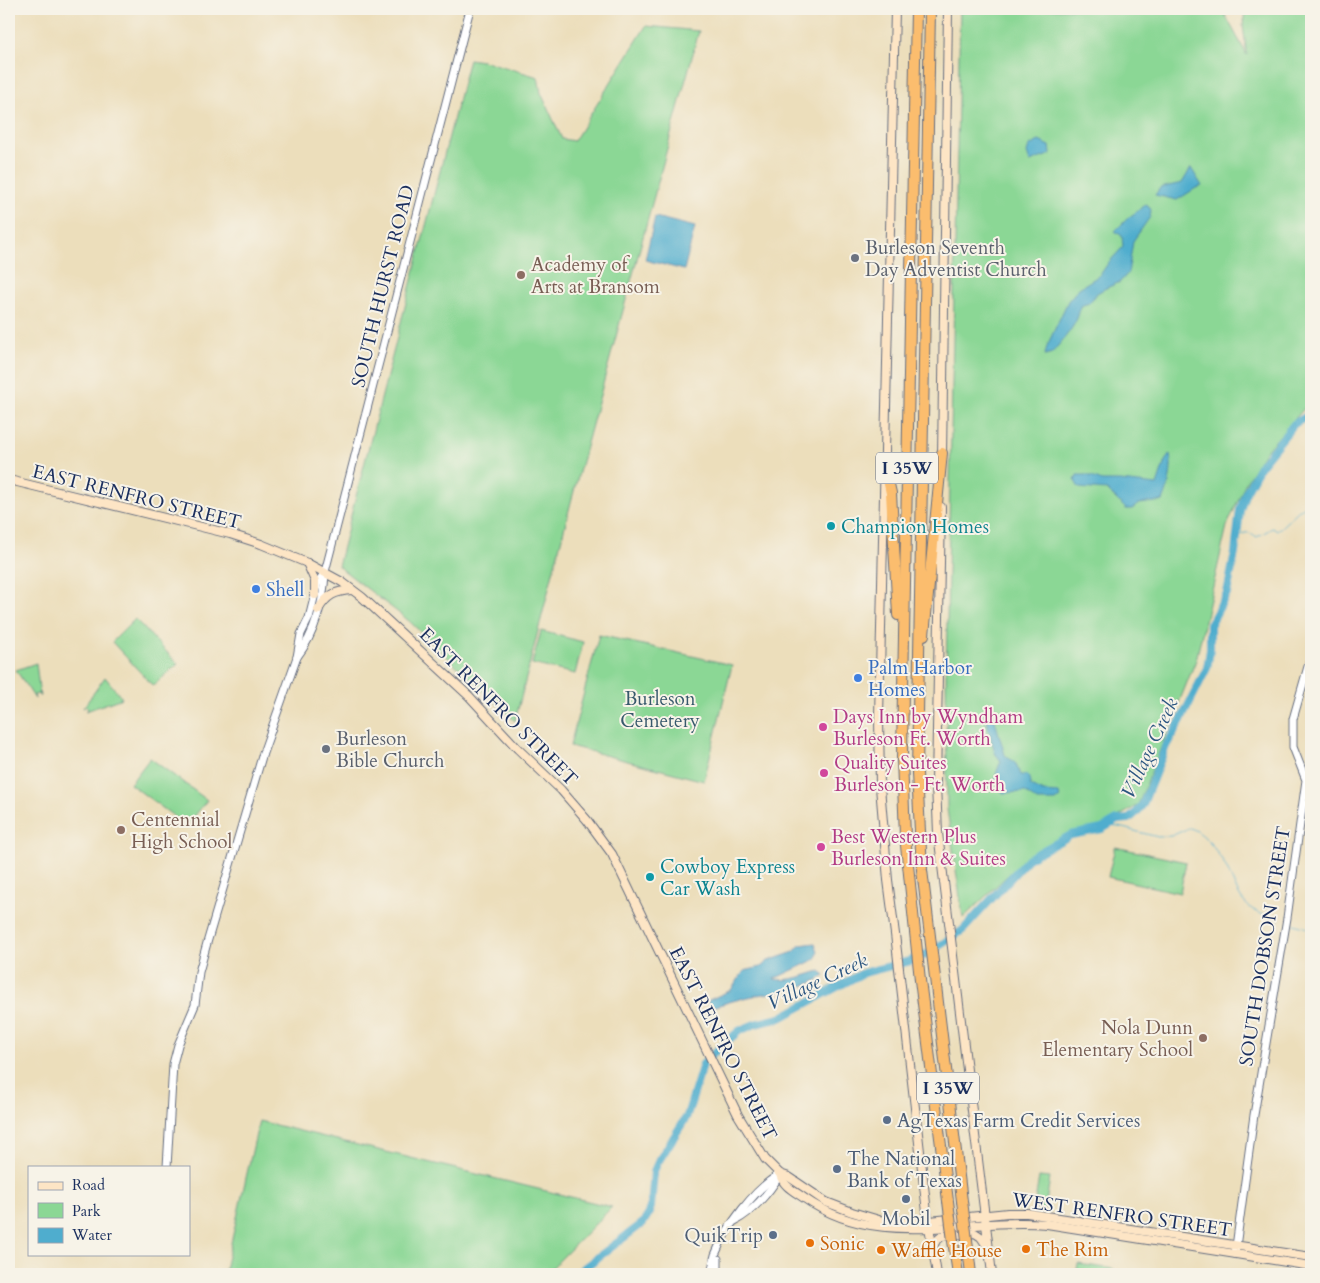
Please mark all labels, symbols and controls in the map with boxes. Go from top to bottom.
street label: SOUTH HURST ROAD [345,182,421,390]
place label: Burleson Seventh Day Adventist Church [865,235,1047,283]
place label: Academy of Arts at Bransom [531,252,661,300]
marker: Burleson Seventh Day Adventist Church [849,252,861,264]
marker: Academy of Arts at Bransom [515,269,527,281]
road number: I 35W [876,452,938,483]
street label: EAST RENFRO STREET [30,458,244,536]
place label: Champion Homes [841,514,989,540]
marker: Champion Homes [825,520,837,532]
place label: Shell [266,577,304,603]
marker: Shell [250,583,262,595]
street label: EAST RENFRO STREET [413,622,583,792]
place label: Palm Harbor Homes [868,655,972,703]
marker: Palm Harbor Homes [852,672,864,684]
park label: Burleson Cemetery [620,686,700,734]
water label: Village Creek [1114,693,1185,803]
place label: Days Inn by Wyndham Burleson Ft. Worth [833,704,1024,752]
marker: Days Inn by Wyndham Burleson Ft. Worth [817,721,829,733]
place label: Burleson Bible Church [336,726,445,774]
marker: Burleson Bible Church [320,743,332,755]
place label: Quality Suites Burleson - Ft. Worth [834,750,1006,798]
marker: Quality Suites Burleson - Ft. Worth [818,767,830,779]
place label: Centennial High School [131,807,233,855]
marker: Centennial High School [115,824,127,836]
place label: Best Western Plus Burleson Inn & Suites [831,824,1006,872]
street label: SOUTH DOBSON STREET [1233,824,1297,1068]
marker: Best Western Plus Burleson Inn & Suites [815,841,827,853]
place label: Cowboy Express Car Wash [660,854,795,902]
marker: Cowboy Express Car Wash [644,871,656,883]
street label: EAST RENFRO STREET [663,942,783,1145]
water label: Village Creek [762,946,872,1017]
place label: Nola Dunn Elementary School [1042,1015,1193,1063]
marker: Nola Dunn Elementary School [1197,1032,1209,1044]
road number: I 35W [917,1072,979,1104]
place label: AgTexas Farm Credit Services [897,1108,1140,1134]
marker: AgTexas Farm Credit Services [881,1114,893,1126]
place label: The National Bank of Texas [847,1146,962,1194]
marker: The National Bank of Texas [831,1163,843,1175]
legend [28,1166,190,1256]
text: Road [72,1175,105,1195]
street label: WEST RENFRO STREET [1009,1187,1234,1243]
marker: Mobil [900,1193,912,1205]
text: Park [72,1201,101,1221]
place label: Mobil [882,1206,930,1232]
place label: QuikTrip [684,1223,763,1249]
text: Water [71,1225,113,1245]
marker: QuikTrip [767,1229,779,1241]
place label: Sonic [820,1231,865,1257]
marker: Sonic [804,1237,816,1249]
place label: The Rim [1036,1237,1110,1263]
place label: Waffle House [890,1238,1002,1264]
marker: The Rim [1020,1243,1032,1255]
marker: Waffle House [875,1244,887,1256]

